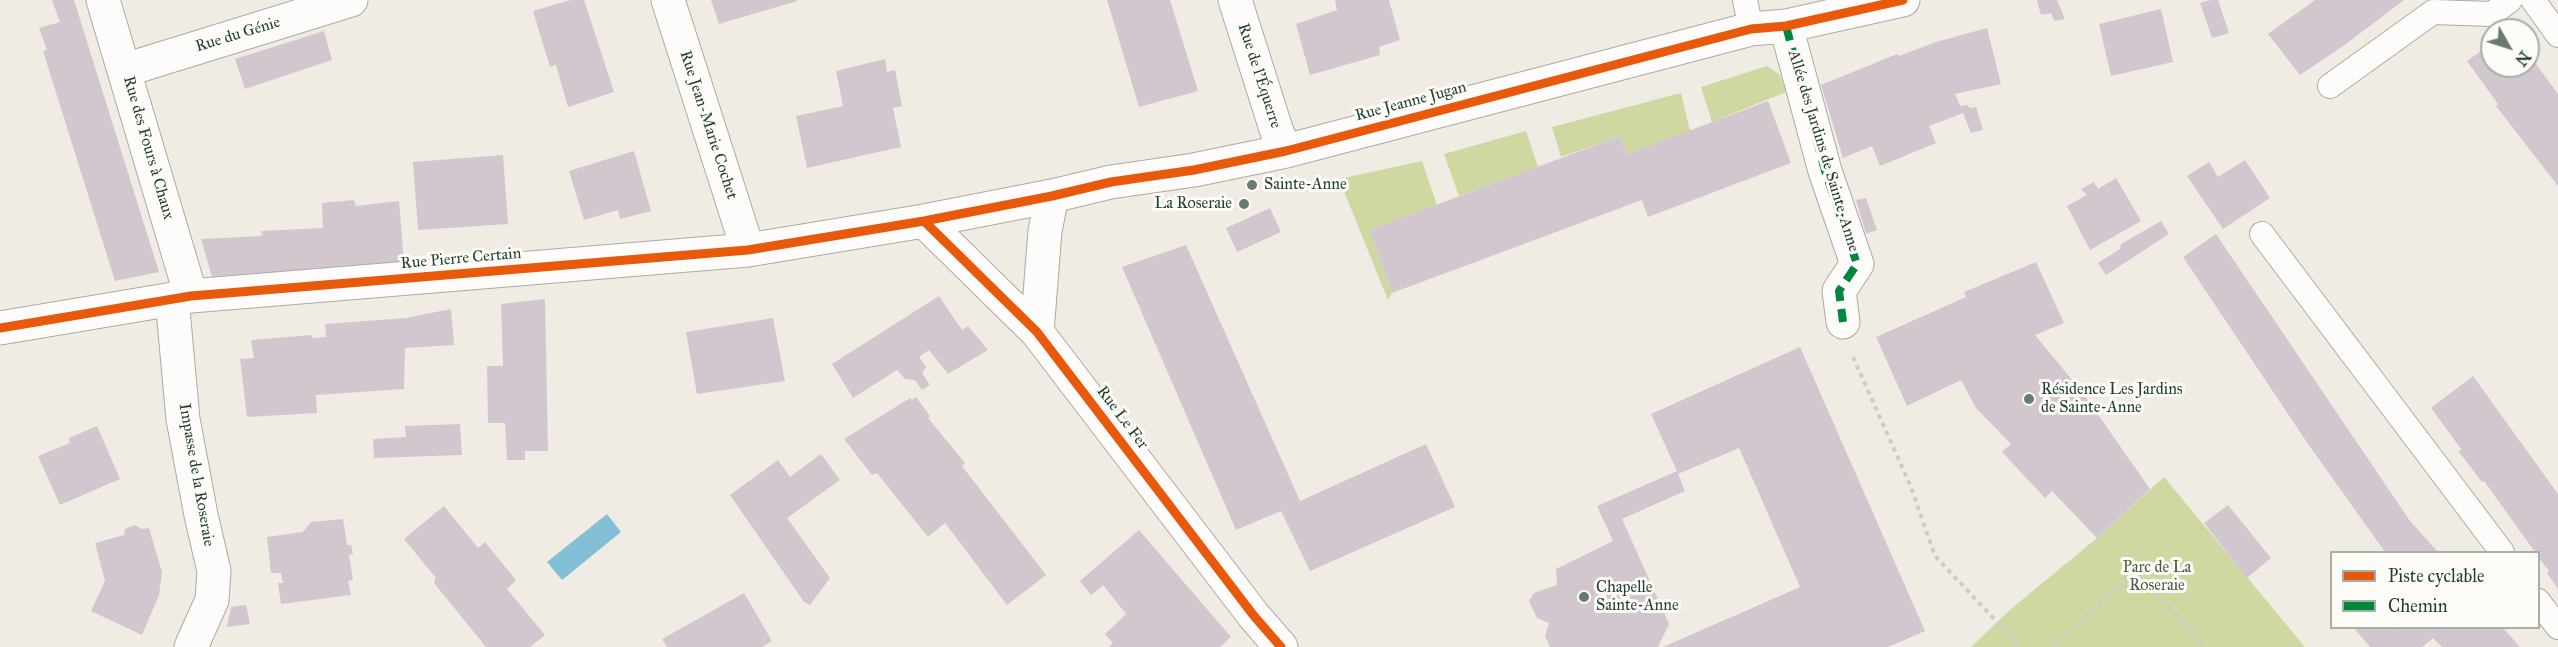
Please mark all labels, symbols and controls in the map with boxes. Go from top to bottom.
street label: Rue du Génie [193,13,283,57]
north arrow [2480,18,2540,78]
street label: Rue de l'Équerre [1233,21,1285,131]
text: N [2511,47,2534,70]
street label: Rue Jean-Marie Cochet [675,48,741,202]
street label: Allée des Jardins de Sainte-Anne [1783,48,1863,254]
street label: Rue des Fours à Chaux [118,74,178,222]
street label: Rue Jeanne Jugan [1353,78,1469,126]
place label: Sainte-Anne [1264,175,1347,195]
marker: Sainte-Anne [1245,178,1259,192]
place label: La Roseraie [1154,194,1232,214]
marker: La Roseraie [1237,197,1251,211]
street label: Rue Pierre Certain [400,244,522,274]
place label: Résidence Les Jardins de Sainte-Anne [2041,380,2183,418]
street label: Rue Le Fer [1092,382,1152,454]
marker: Résidence Les Jardins de Sainte-Anne [2022,392,2036,406]
street label: Impasse de la Roseraie [174,402,218,548]
legend [2330,551,2540,629]
park label: Parc de La Roseraie [2123,558,2191,596]
text: Piste cyclable [2388,565,2485,587]
place label: Chapelle Sainte-Anne [1596,578,1679,616]
marker: Chapelle Sainte-Anne [1577,590,1591,604]
text: Chemin [2388,595,2448,617]

